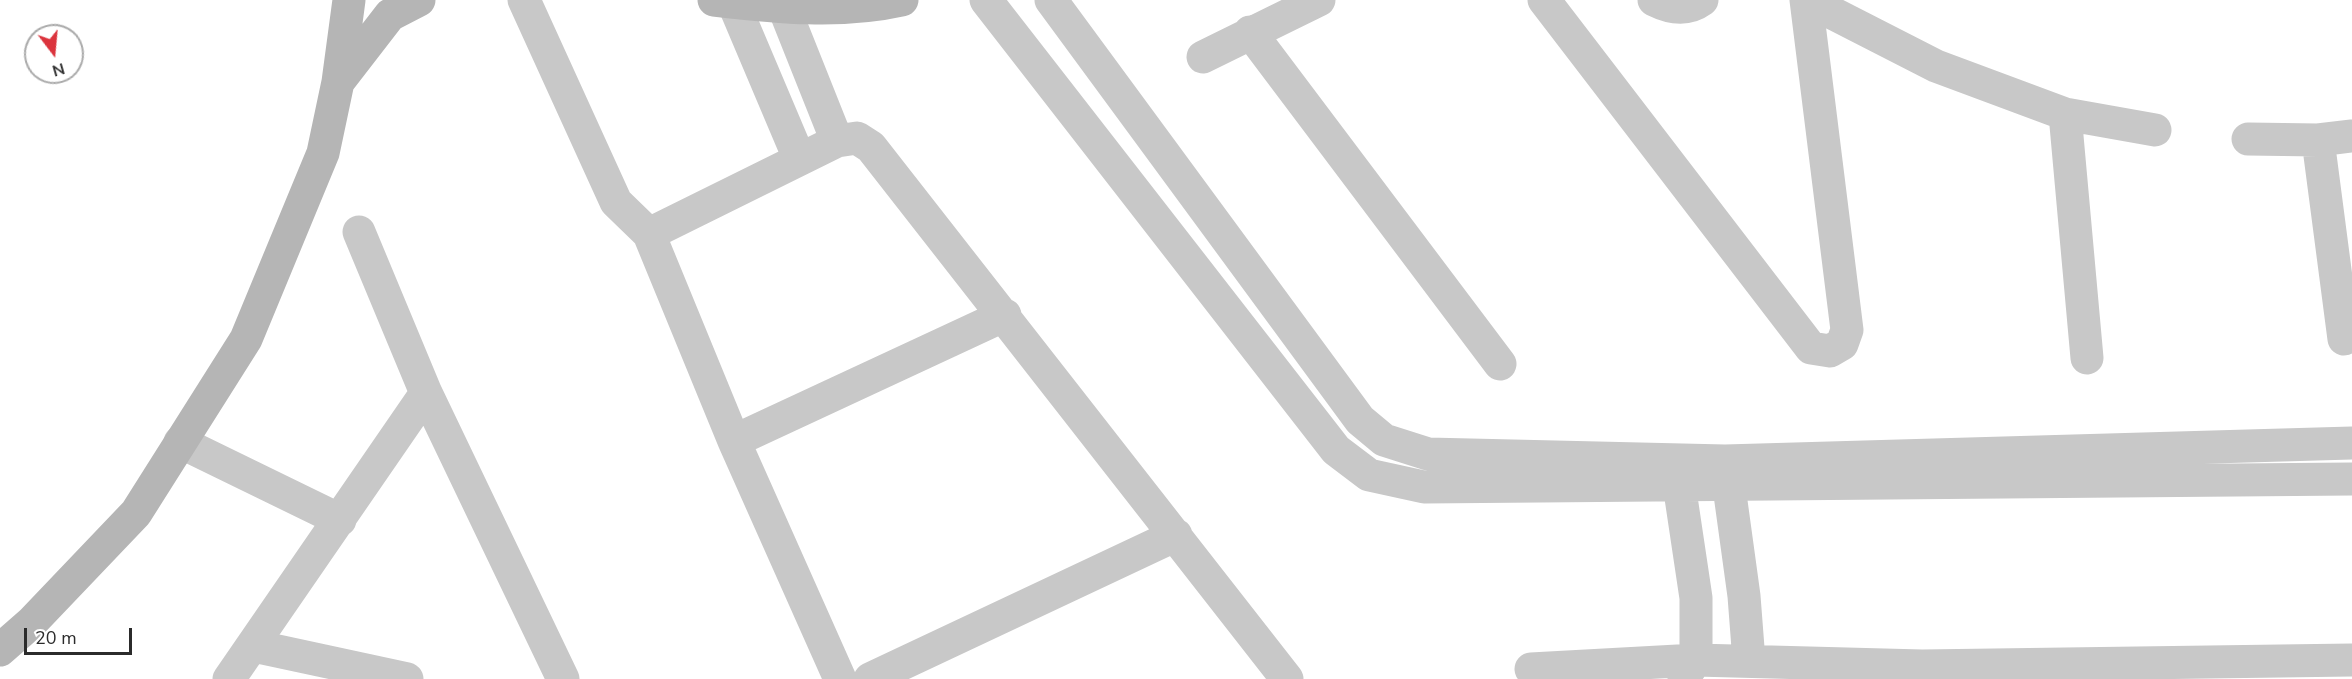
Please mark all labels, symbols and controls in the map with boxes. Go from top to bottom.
north arrow [24,24,84,84]
text: N [50,57,67,82]
scale bar [27,616,135,654]
text: 20 m [35,626,77,650]

